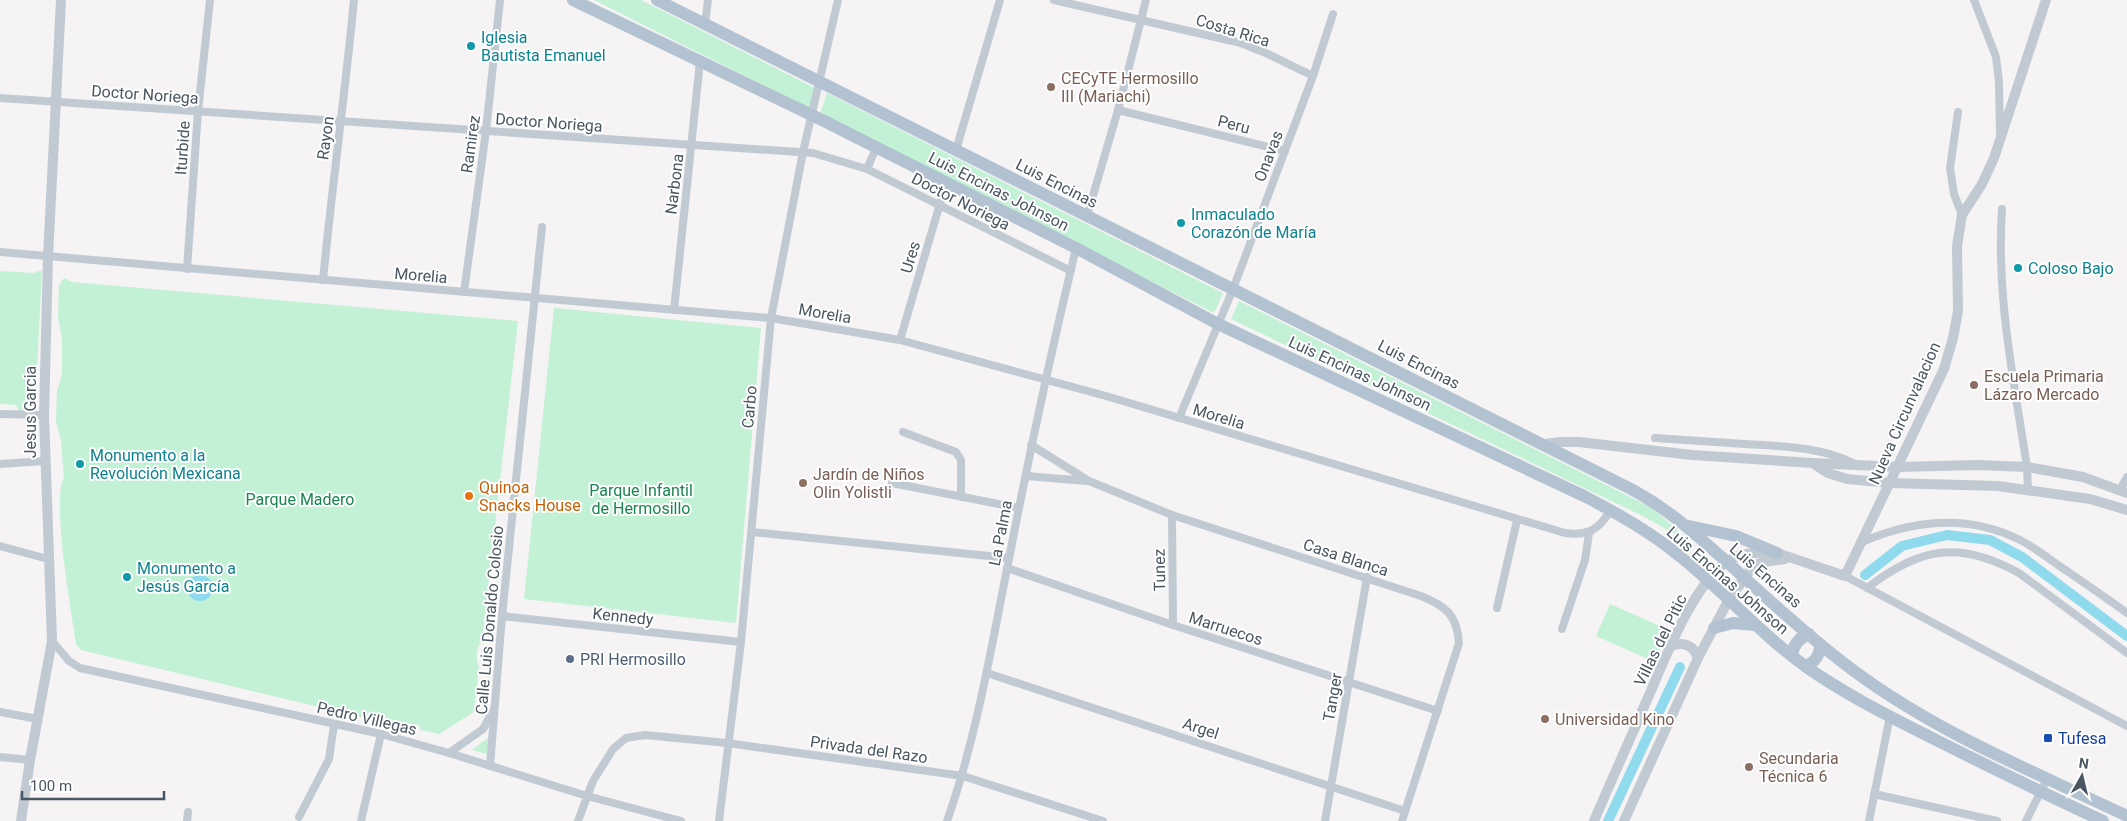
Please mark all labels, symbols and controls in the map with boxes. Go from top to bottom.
street label: Costa Rica [1193,10,1272,51]
place label: Iglesia Bautista Emanuel [481,28,606,65]
marker: Iglesia Bautista Emanuel [465,40,477,52]
place label: CECyTE Hermosillo III (Mariachi) [1061,69,1199,106]
street label: Doctor Noriega [91,81,199,108]
marker: CECyTE Hermosillo III (Mariachi) [1045,81,1057,93]
street label: Doctor Noriega [495,109,603,136]
street label: Peru [1216,111,1252,138]
street label: Ramirez [457,114,484,174]
street label: Rayon [313,115,338,161]
street label: Iturbide [171,120,194,176]
street label: Onavas [1250,128,1287,184]
street label: Luis Encinas Johnson [925,148,1072,235]
street label: Narbona [661,153,688,216]
street label: Luis Encinas [1013,155,1101,212]
street label: Doctor Noriega [909,169,1013,234]
place label: Inmaculado Corazón de María [1191,205,1316,242]
marker: Inmaculado Corazón de María [1175,217,1187,229]
street label: Ures [897,239,924,275]
place label: Coloso Bajo [2028,259,2114,278]
marker: Coloso Bajo [2012,262,2024,274]
street label: Morelia [394,264,448,287]
street label: Morelia [797,300,853,327]
street label: Luis Encinas Johnson [1286,332,1434,415]
street label: Luis Encinas [1375,336,1463,393]
street label: Nueva Circunvalacion [1865,339,1944,487]
street label: Jesus Garcia [21,366,40,458]
place label: Escuela Primaria Lázaro Mercado [1984,367,2104,404]
marker: Escuela Primaria Lázaro Mercado [1968,379,1980,391]
street label: Carbo [738,385,761,429]
street label: Morelia [1191,400,1247,433]
place label: Monumento a la Revolución Mexicana [90,446,241,483]
marker: Monumento a la Revolución Mexicana [74,458,86,470]
place label: Jardín de Niños Olin Yolistli [813,465,925,502]
marker: Jardín de Niños Olin Yolistli [797,477,809,489]
place label: Quinoa Snacks House [479,478,581,515]
park label: Parque Infantil de Hermosillo [589,481,693,518]
park label: Parque Madero [246,490,354,509]
marker: Quinoa Snacks House [463,490,475,502]
street label: La Palma [985,499,1016,568]
street label: Luis Encinas Johnson [1663,522,1792,638]
street label: Calle Luis Donaldo Colosio [472,525,507,715]
street label: Casa Blanca [1301,535,1391,580]
street label: Luis Encinas [1726,539,1806,612]
street label: Tunez [1150,548,1169,592]
place label: Monumento a Jesús García [137,559,236,596]
marker: Monumento a Jesús García [121,571,133,583]
street label: Villas del Pitic [1630,591,1691,689]
street label: Kennedy [592,604,655,629]
street label: Marruecos [1186,608,1265,649]
place label: PRI Hermosillo [580,650,686,669]
marker: PRI Hermosillo [564,653,576,665]
street label: Tanger [1319,671,1346,723]
street label: Pedro Villegas [315,698,419,739]
place label: Universidad Kino [1555,710,1674,729]
marker: Universidad Kino [1539,713,1551,725]
street label: Argel [1180,714,1221,743]
place label: Tufesa [2058,729,2106,748]
street label: Privada del Razo [809,732,929,767]
marker: Tufesa [2042,732,2054,744]
place label: Secundaria Técnica 6 [1759,749,1839,786]
north arrow [2057,751,2107,801]
text: N [2078,755,2090,772]
marker: Secundaria Técnica 6 [1743,761,1755,773]
scale bar [22,768,165,800]
text: 100 m [30,777,72,795]

